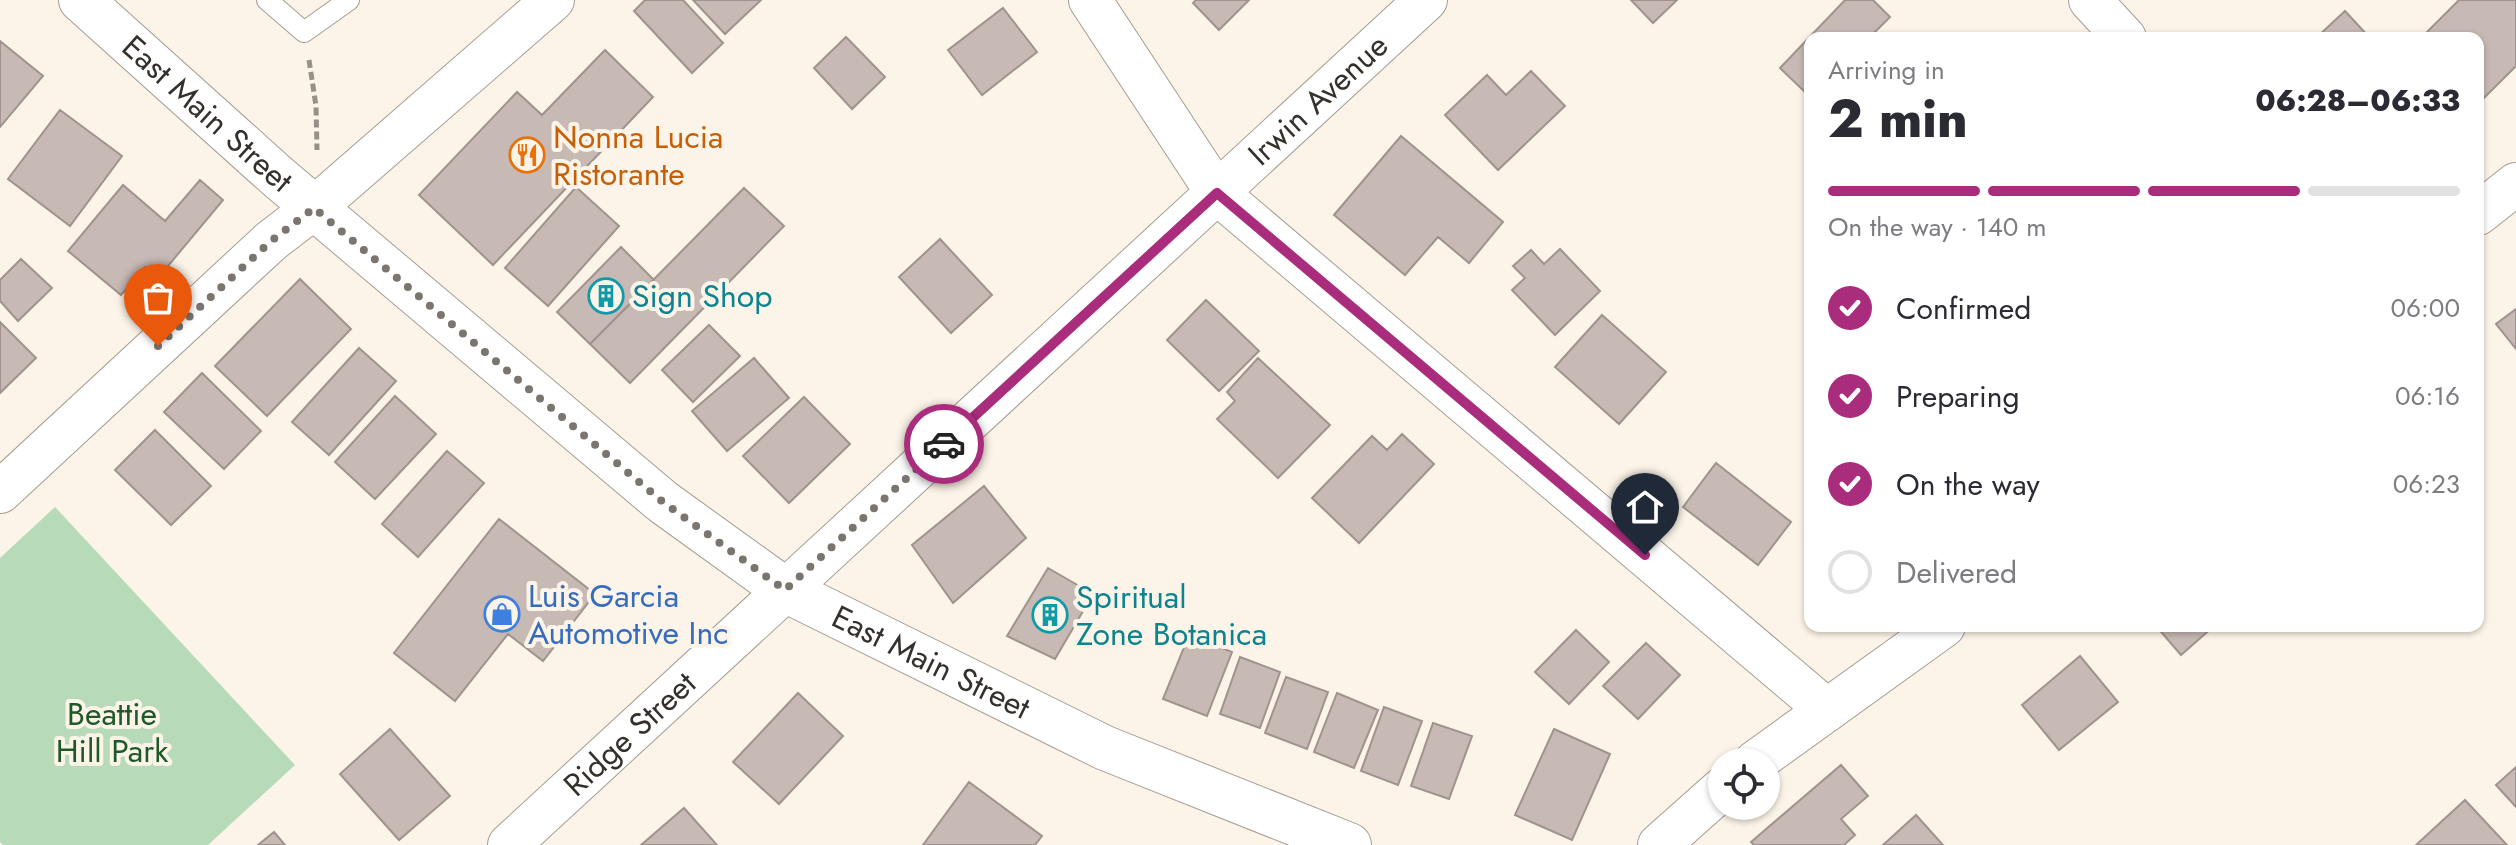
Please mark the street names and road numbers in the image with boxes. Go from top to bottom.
street label: Irwin Avenue [1238,23,1398,176]
street label: East Main Street [112,24,303,203]
street label: East Main Street [824,594,1038,731]
street label: Ridge Street [553,661,706,807]

